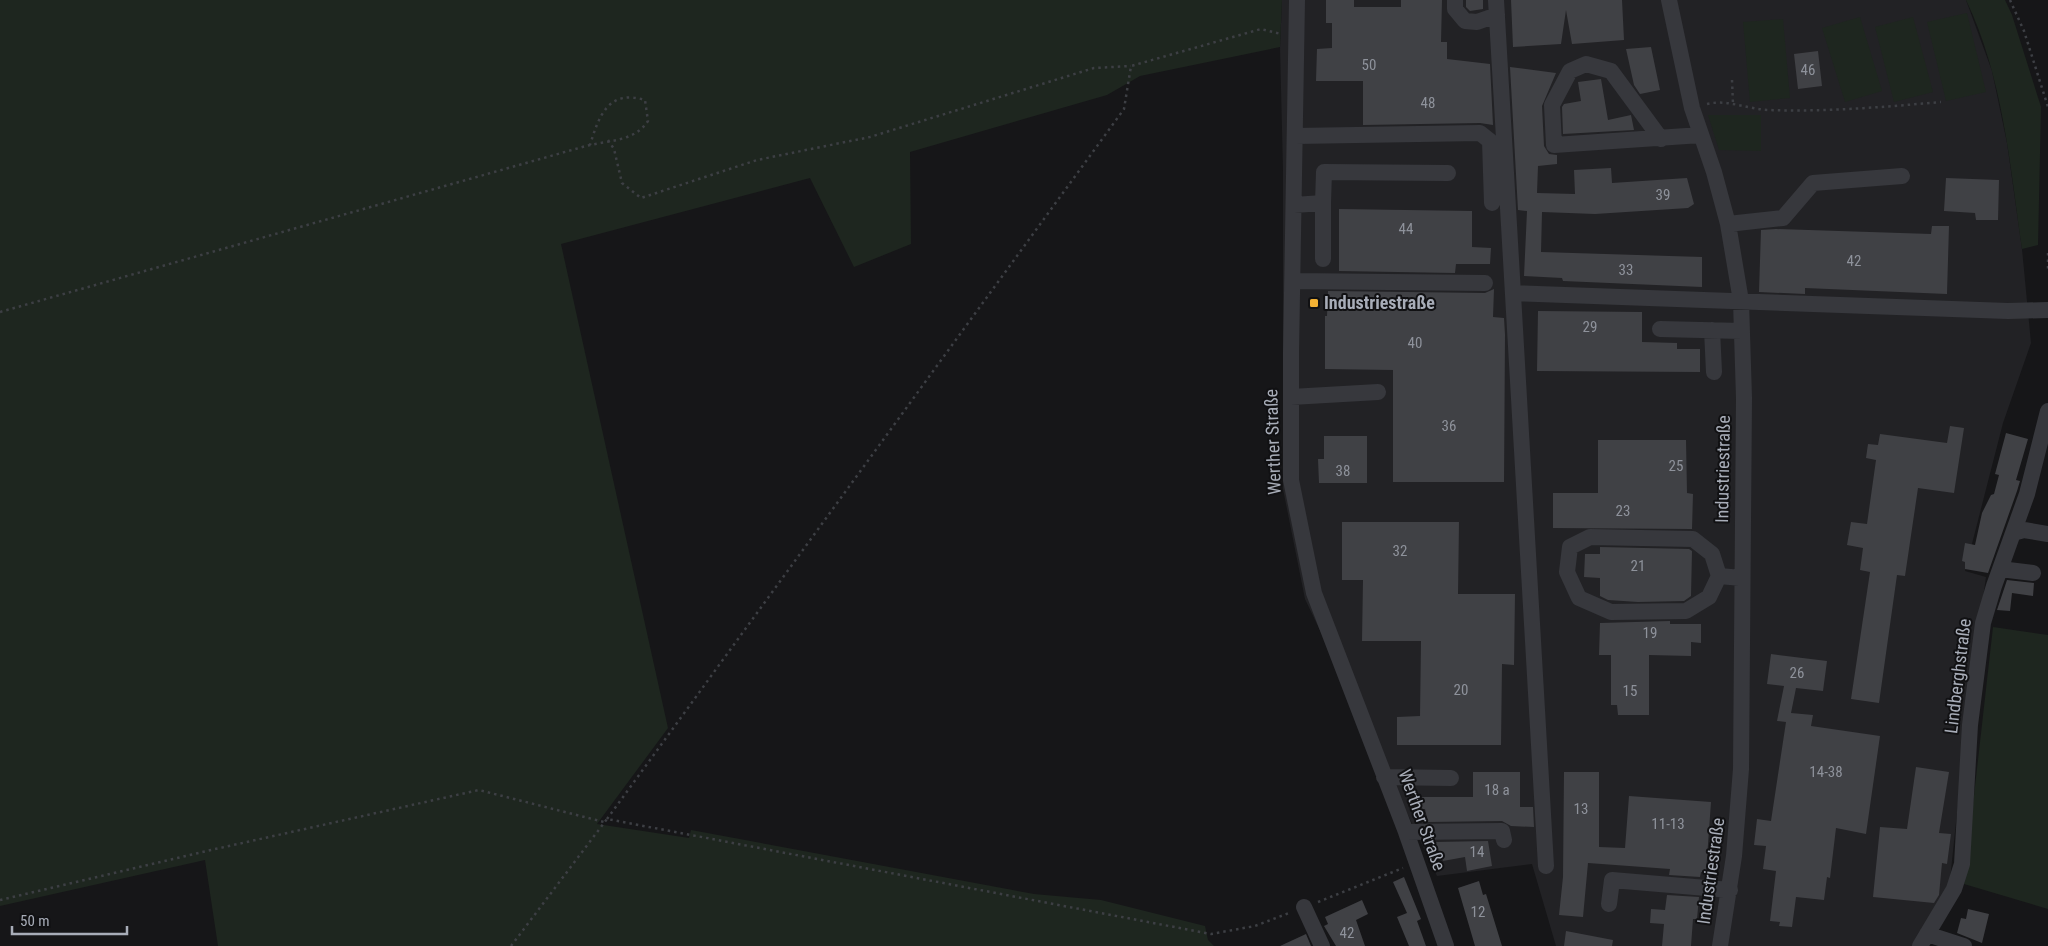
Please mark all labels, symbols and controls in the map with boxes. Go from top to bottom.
house number: 50 [1362,56,1376,74]
house number: 46 [1801,61,1815,79]
house number: 48 [1421,94,1435,112]
house number: 39 [1656,186,1670,204]
house number: 44 [1399,220,1413,238]
house number: 42 [1847,252,1861,270]
house number: 33 [1619,261,1633,279]
place label: Industriestraße [1324,292,1435,313]
marker: Industriestraße [1308,297,1320,309]
house number: 29 [1583,318,1597,336]
house number: 40 [1408,334,1422,352]
street label: Werther Straße [1260,389,1285,495]
street label: Industriestraße [1711,415,1734,523]
house number: 36 [1442,417,1456,435]
house number: 25 [1669,457,1683,475]
house number: 38 [1336,462,1350,480]
house number: 23 [1616,502,1630,520]
house number: 32 [1393,542,1407,560]
house number: 21 [1631,557,1645,575]
street label: Lindberghstraße [1940,617,1975,735]
house number: 19 [1643,624,1657,642]
house number: 26 [1790,664,1804,682]
house number: 20 [1454,681,1468,699]
house number: 15 [1623,682,1637,700]
house number: 14-38 [1809,763,1843,781]
street label: Werther Straße [1394,766,1450,873]
house number: 18 a [1484,781,1510,799]
house number: 13 [1574,800,1588,818]
house number: 11-13 [1651,815,1685,833]
street label: Industriestraße [1693,816,1728,926]
house number: 14 [1470,843,1484,861]
house number: 12 [1471,903,1485,921]
scale bar [12,904,128,936]
text: 50 m [20,912,50,930]
house number: 42 [1340,924,1354,942]

